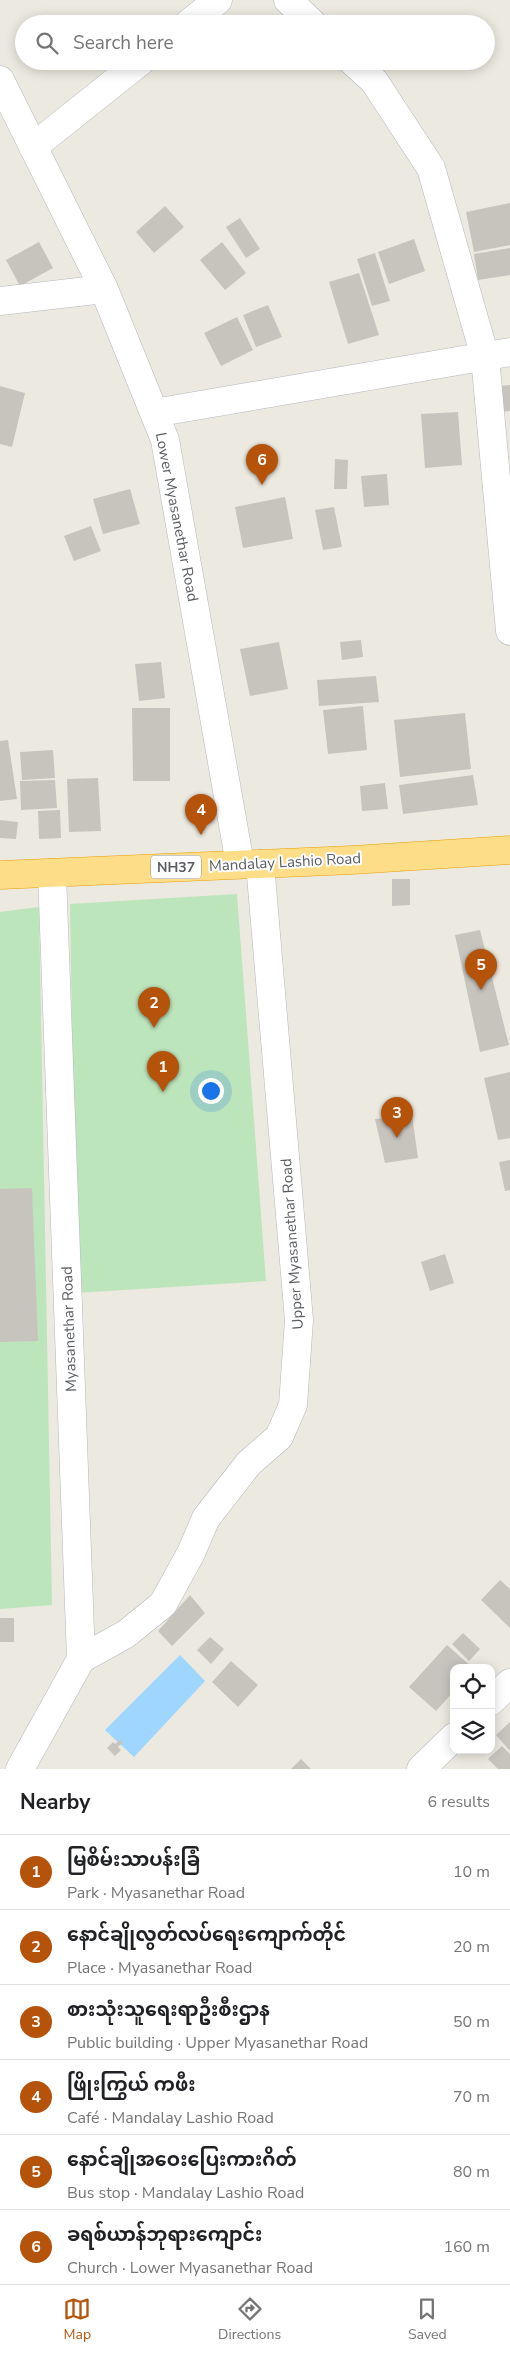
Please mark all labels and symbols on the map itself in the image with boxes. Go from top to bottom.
street label: Lower Myasanethar Road [151,431,203,603]
pin: 6 [246,444,278,485]
pin: 4 [185,794,217,835]
street label: Mandalay Lashio Road [208,848,362,876]
road number: NH37 [151,856,201,879]
pin: 5 [465,949,497,990]
pin: 2 [138,987,170,1028]
pin: 1 [147,1051,179,1092]
your location [198,1078,224,1104]
pin: 3 [381,1097,413,1138]
street label: Upper Myasanethar Road [276,1158,308,1330]
street label: Myasanethar Road [57,1266,81,1392]

